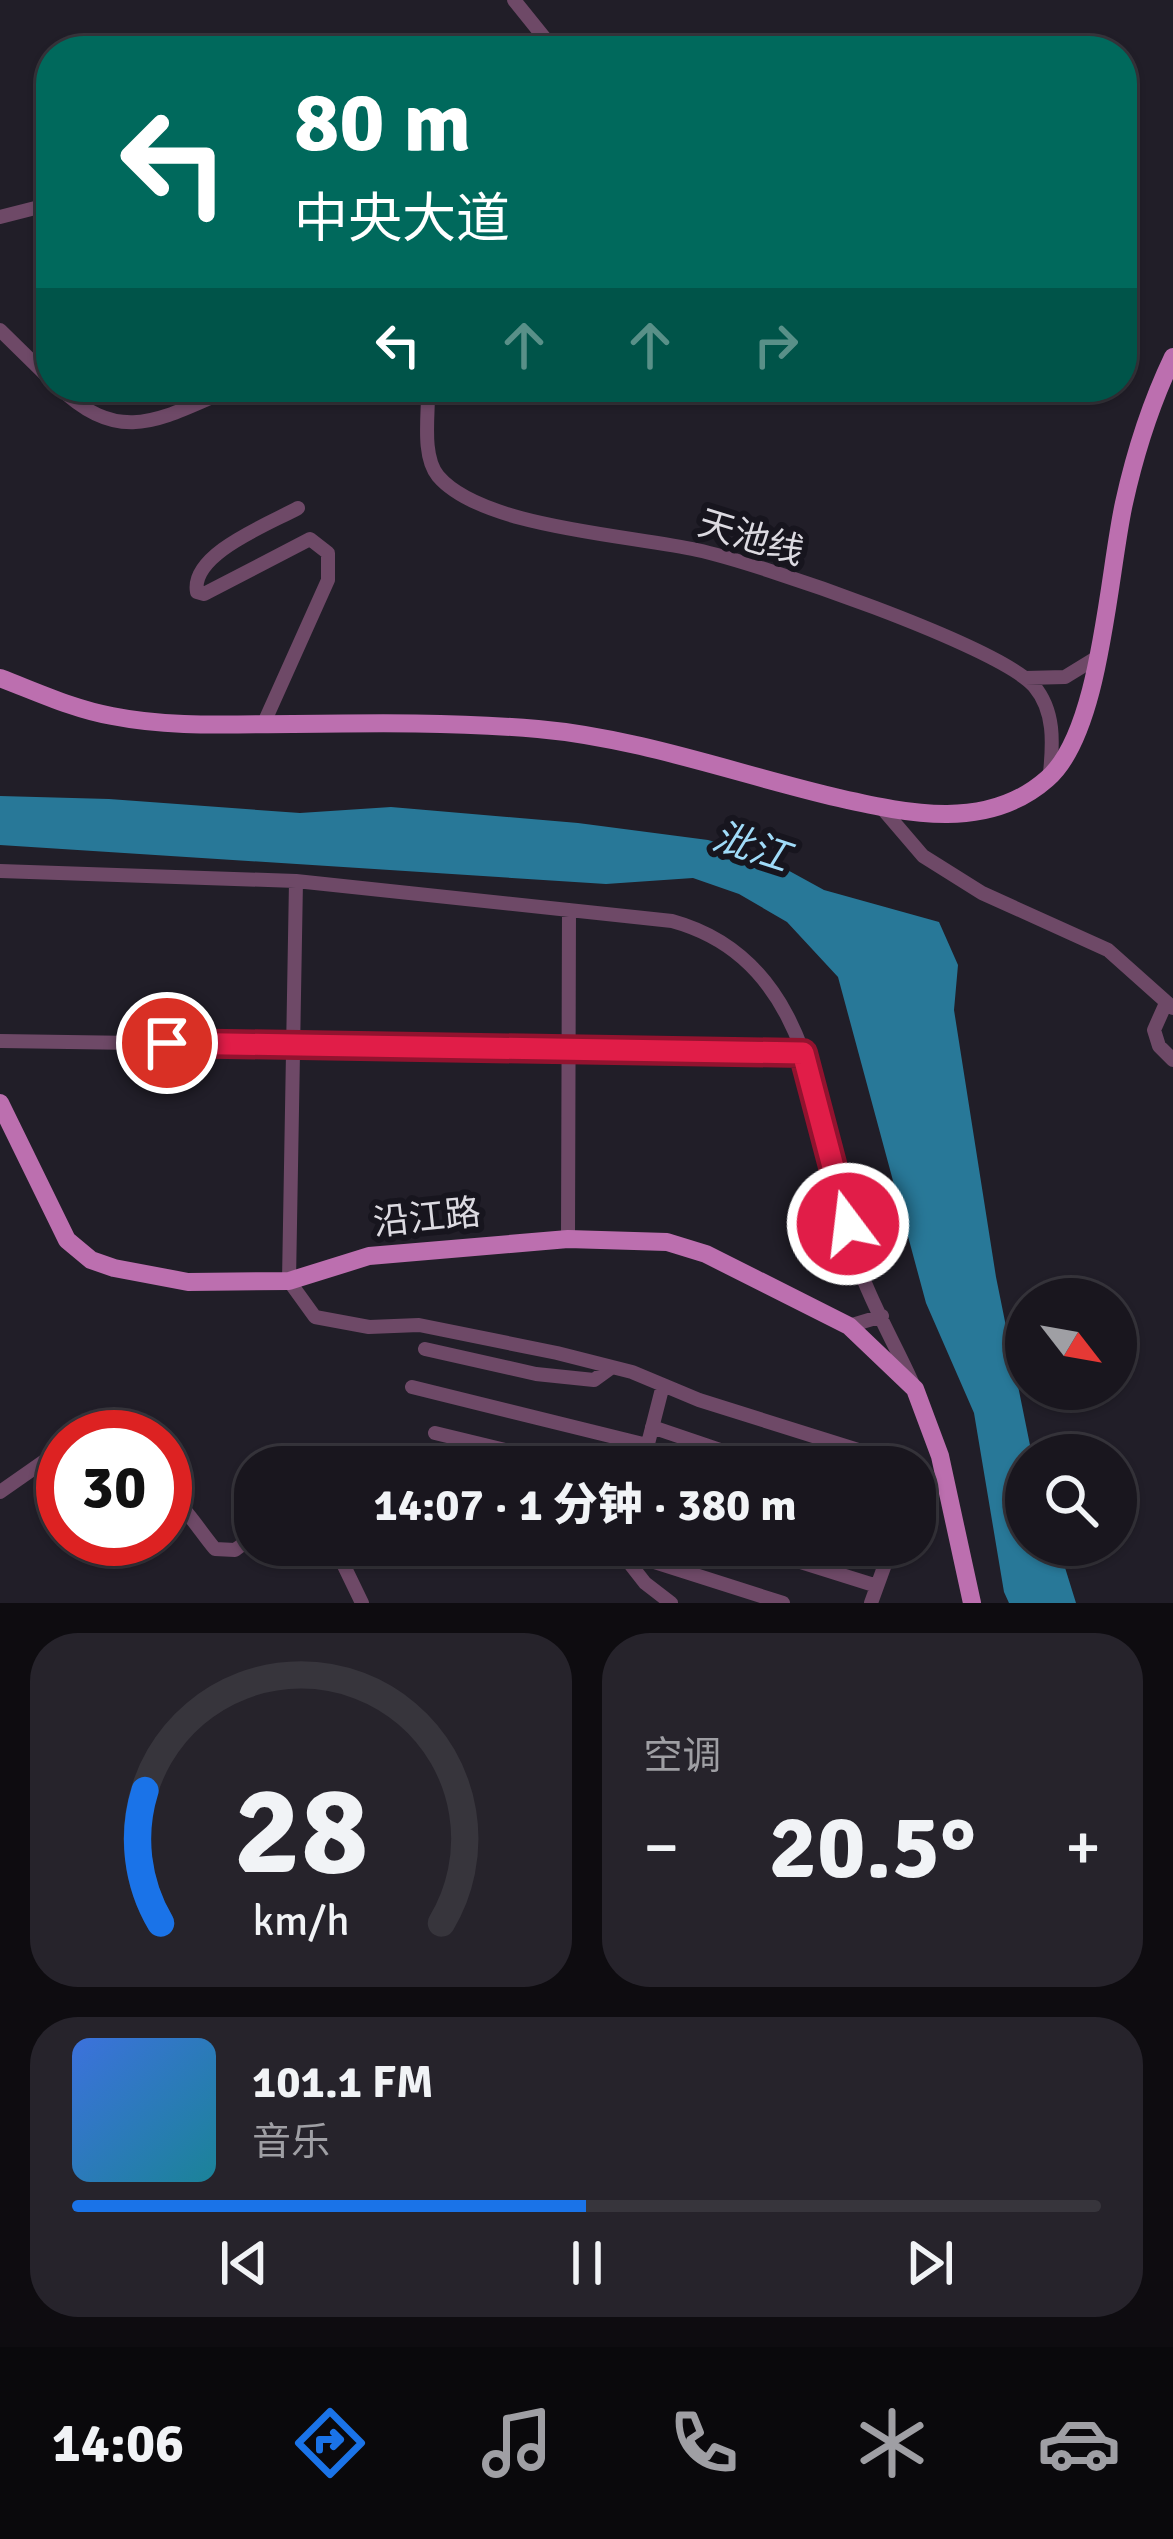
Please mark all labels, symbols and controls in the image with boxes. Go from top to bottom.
text: 80 m [294,71,471,175]
icon: left [96,84,252,240]
text: 中央大道 [294,186,510,253]
icon: left [365,312,431,378]
icon: ahead [491,312,557,378]
icon: ahead [617,312,683,378]
icon: right [743,312,809,378]
street label: 天池线 [693,501,809,575]
water label: 沘江 [706,812,799,883]
pin [116,992,218,1094]
icon: arrive [134,1010,200,1076]
position arrow [785,1161,911,1287]
street label: 沿江路 [371,1190,483,1246]
north arrow [1005,1278,1137,1410]
map controls [1005,1278,1137,1566]
speed limit sign: 30 [36,1410,192,1566]
button: search [1005,1434,1137,1566]
text: 14:07 · 1 分钟 · 380 m [373,1478,797,1533]
text: 空调 [644,1732,722,1780]
text: 28 [233,1755,368,1908]
text: 20.5° [768,1792,976,1903]
text: − [644,1807,679,1888]
text: + [1065,1807,1101,1888]
text: km/h [252,1895,349,1948]
text: 101.1 FM [252,2055,434,2110]
text: 音乐 [252,2118,330,2166]
icon: previous [211,2230,277,2296]
icon: pause [554,2230,620,2296]
icon: next [897,2230,963,2296]
icon: directions [288,2401,372,2485]
icon: music [475,2401,559,2485]
icon: phone [662,2401,746,2485]
icon: climate [850,2401,934,2485]
icon: car [1037,2401,1121,2485]
text: 14:06 [52,2410,184,2477]

